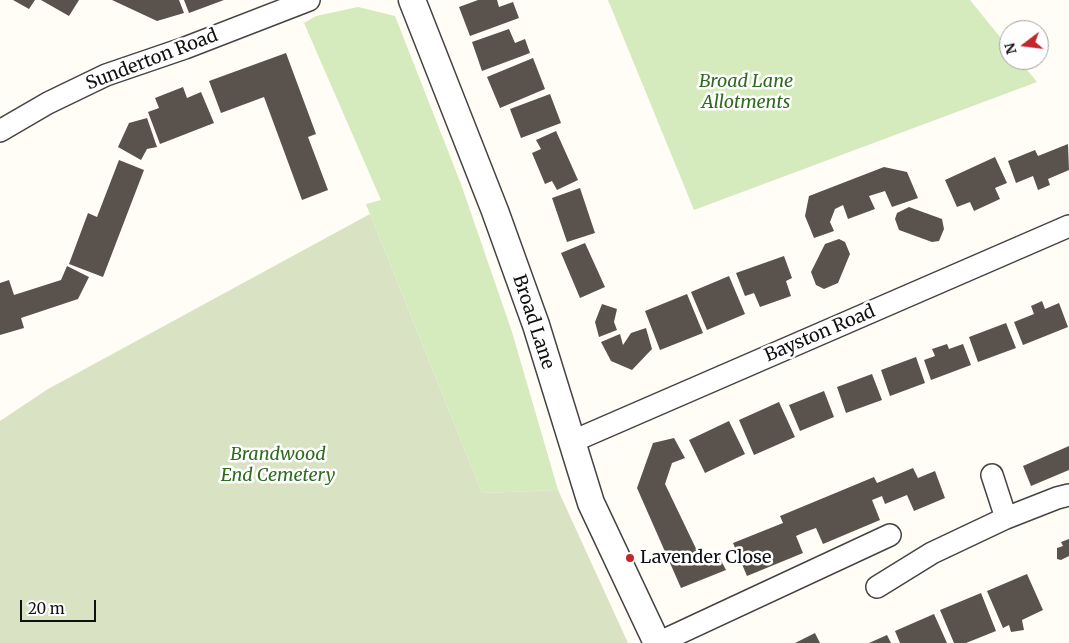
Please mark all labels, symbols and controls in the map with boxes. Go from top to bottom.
north arrow [999,20,1049,70]
street label: Sunderton Road [83,25,221,95]
text: N [1000,41,1021,56]
park label: Broad Lane Allotments [699,71,793,114]
street label: Broad Lane [508,272,558,372]
street label: Bayston Road [761,301,879,367]
park label: Brandwood End Cemetery [221,444,335,486]
place label: Lavender Close [640,547,771,569]
marker: Lavender Close [624,552,636,564]
scale bar [22,590,99,622]
text: 20 m [28,599,65,618]

